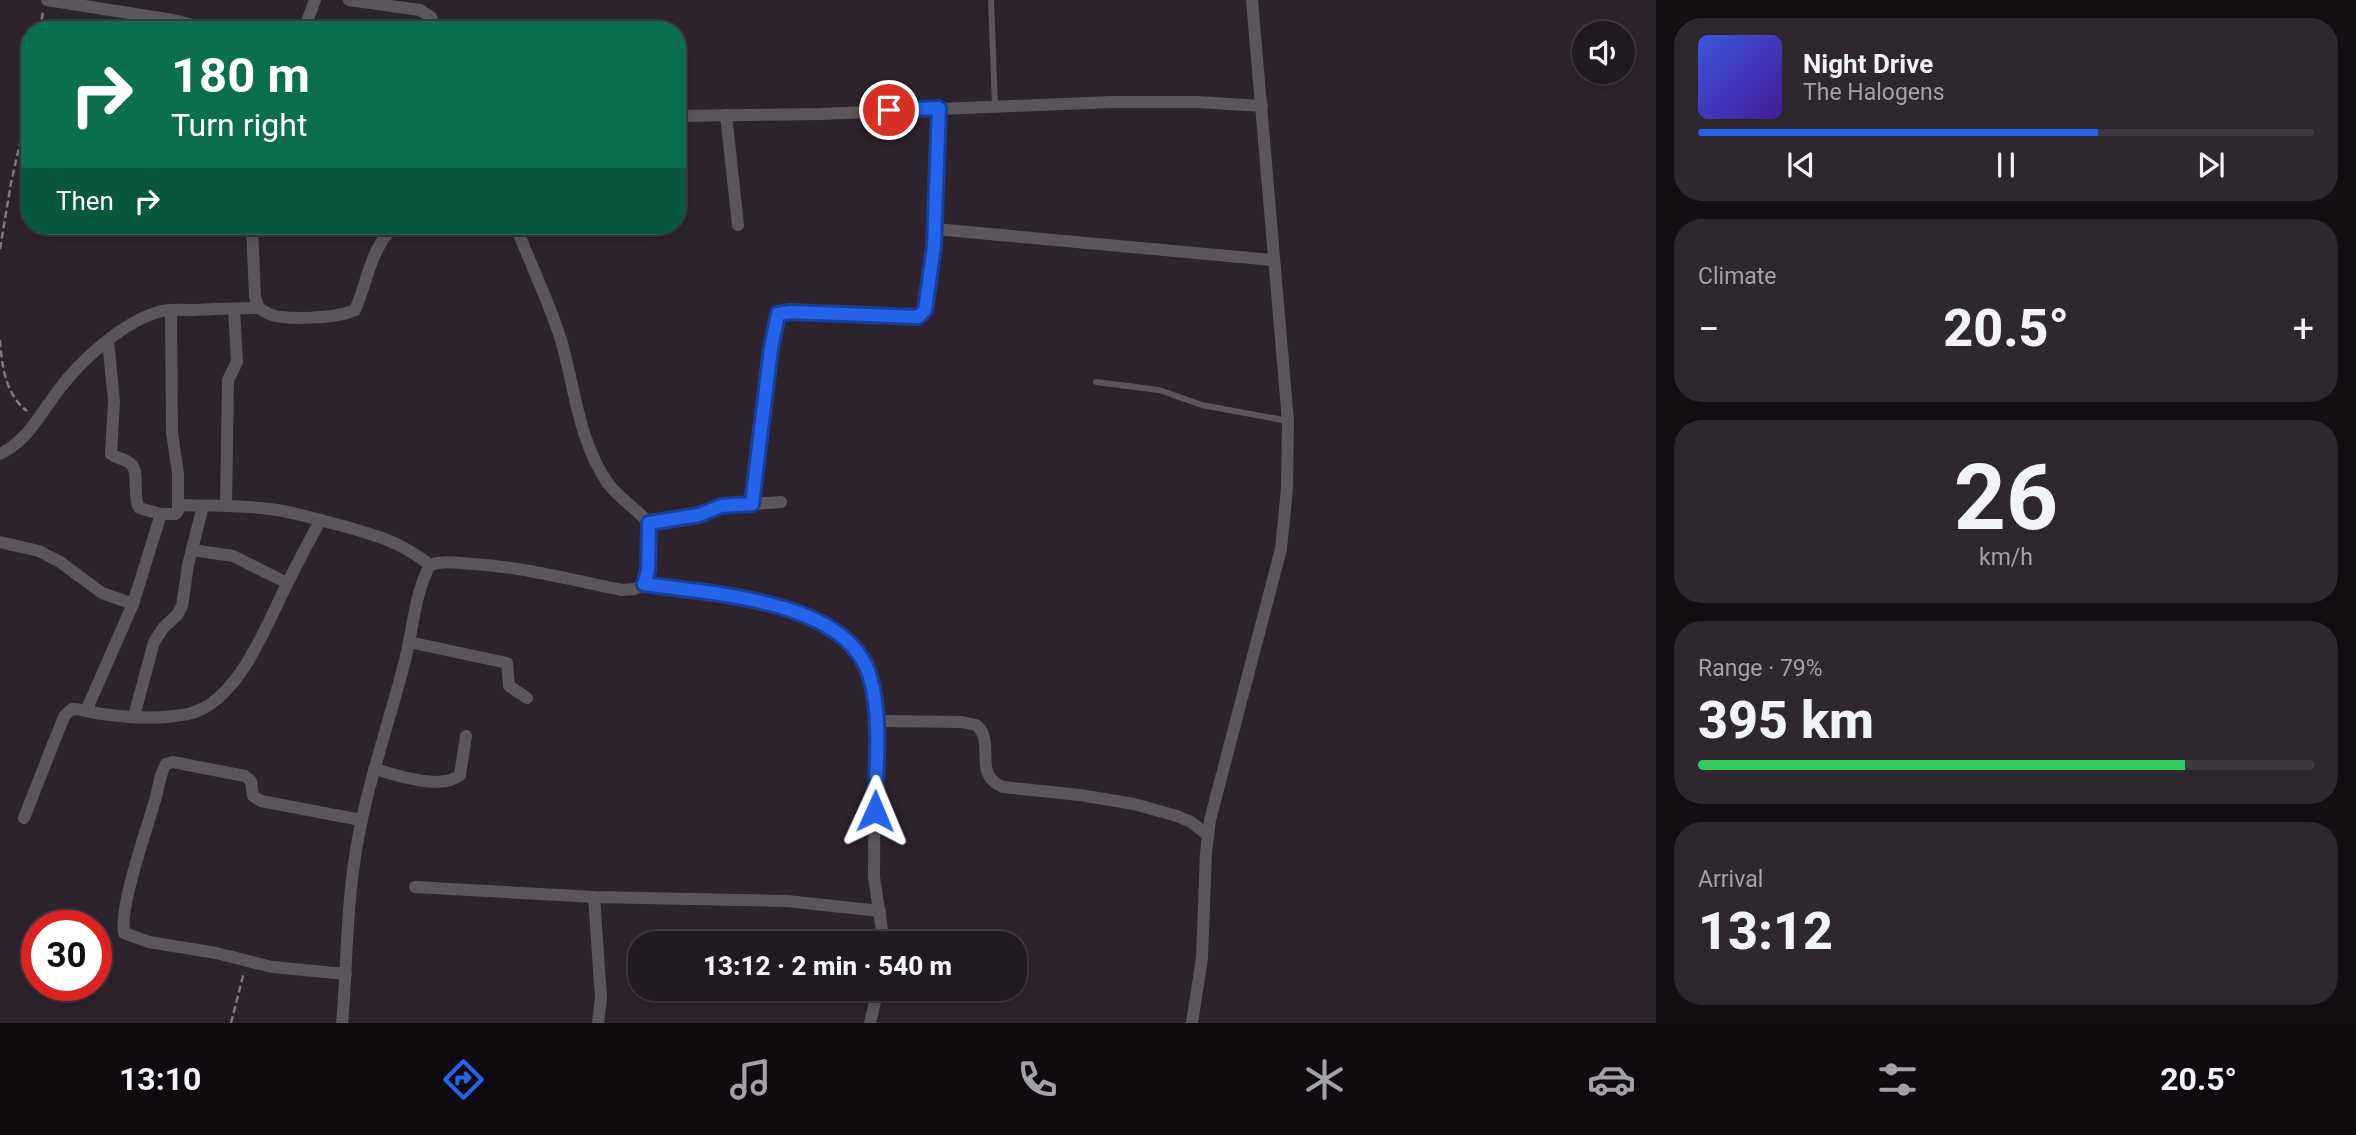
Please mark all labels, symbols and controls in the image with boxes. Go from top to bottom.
map controls [1572,21,1635,84]
button: sound [1572,21,1635,84]
text: 180 m [171,47,310,104]
icon: right [56,49,147,140]
text: Night Drive [1803,49,1933,79]
text: The Halogens [1803,79,1945,106]
pin [859,80,919,140]
icon: arrive [870,91,908,129]
text: Turn right [171,106,307,144]
icon: previous [1782,146,1820,184]
icon: pause [1987,146,2025,184]
icon: next [2192,146,2230,184]
icon: right [128,182,166,220]
text: Then [56,186,114,216]
text: Climate [1698,263,1777,290]
text: 20.5° [1943,298,2069,359]
text: − [1698,307,1720,351]
text: + [2292,307,2314,351]
text: 26 [1954,445,2058,551]
text: km/h [1979,544,2033,571]
text: Range · 79% [1698,655,1823,682]
text: 395 km [1698,690,1874,751]
position arrow [838,774,912,848]
text: Arrival [1698,866,1763,893]
text: 13:12 [1698,901,1833,962]
speed limit sign: 30 [21,910,112,1001]
text: 13:12 · 2 min · 540 m [703,951,952,981]
icon: directions [439,1055,488,1104]
icon: music [726,1055,775,1104]
icon: phone [1013,1055,1062,1104]
icon: climate [1300,1055,1349,1104]
icon: car [1587,1055,1636,1104]
icon: filters [1873,1055,1922,1104]
text: 13:10 [119,1060,201,1098]
text: 20.5° [2160,1060,2237,1098]

